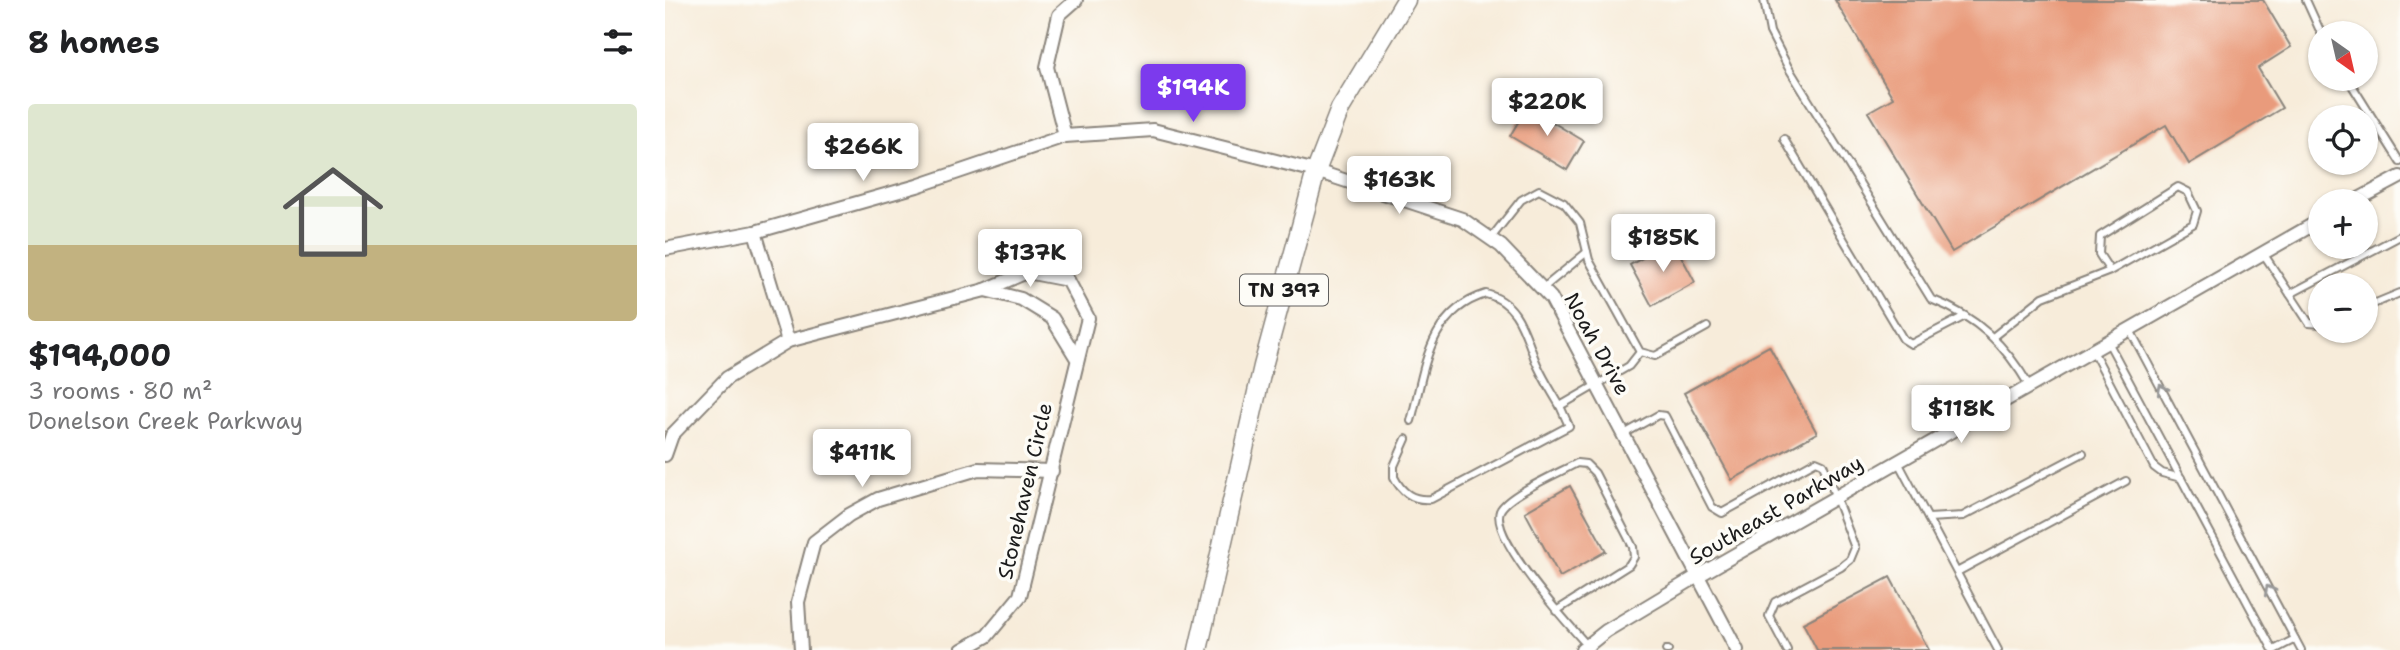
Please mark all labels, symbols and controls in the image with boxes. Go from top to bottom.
north arrow [2308,21,2378,91]
map controls [2308,21,2378,343]
text: 8 homes [28,22,160,63]
icon: filters [599,23,637,61]
pin: $194K [1144,64,1242,124]
text: $194K [1157,72,1229,102]
pin: $220K [1498,78,1596,138]
text: $220K [1508,86,1586,116]
button: locate [2308,105,2378,175]
pin: $266K [814,124,912,183]
text: $266K [823,131,903,161]
icon: home [270,149,396,275]
pin: $163K [1350,156,1448,216]
text: $163K [1363,164,1435,194]
button: + [2308,189,2378,259]
pin: $185K [1614,215,1712,274]
text: $185K [1627,222,1699,252]
pin: $137K [981,230,1079,289]
text: $137K [994,237,1066,267]
button: − [2308,273,2378,343]
road number: TN 397 [1240,274,1328,306]
street label: Noah Drive [1557,288,1637,400]
text: $194,000 [28,335,171,376]
text: 3 rooms · 80 m² [28,376,213,406]
one-way arrow [2156,384,2170,396]
pin: $118K [1912,386,2010,445]
text: $118K [1927,393,1995,423]
street label: Stonehaven Circle [991,400,1059,582]
text: Donelson Creek Parkway [28,406,303,436]
pin: $411K [813,430,911,489]
text: $411K [829,437,895,467]
street label: Southeast Parkway [1684,449,1868,571]
one-way arrow [2264,585,2277,597]

